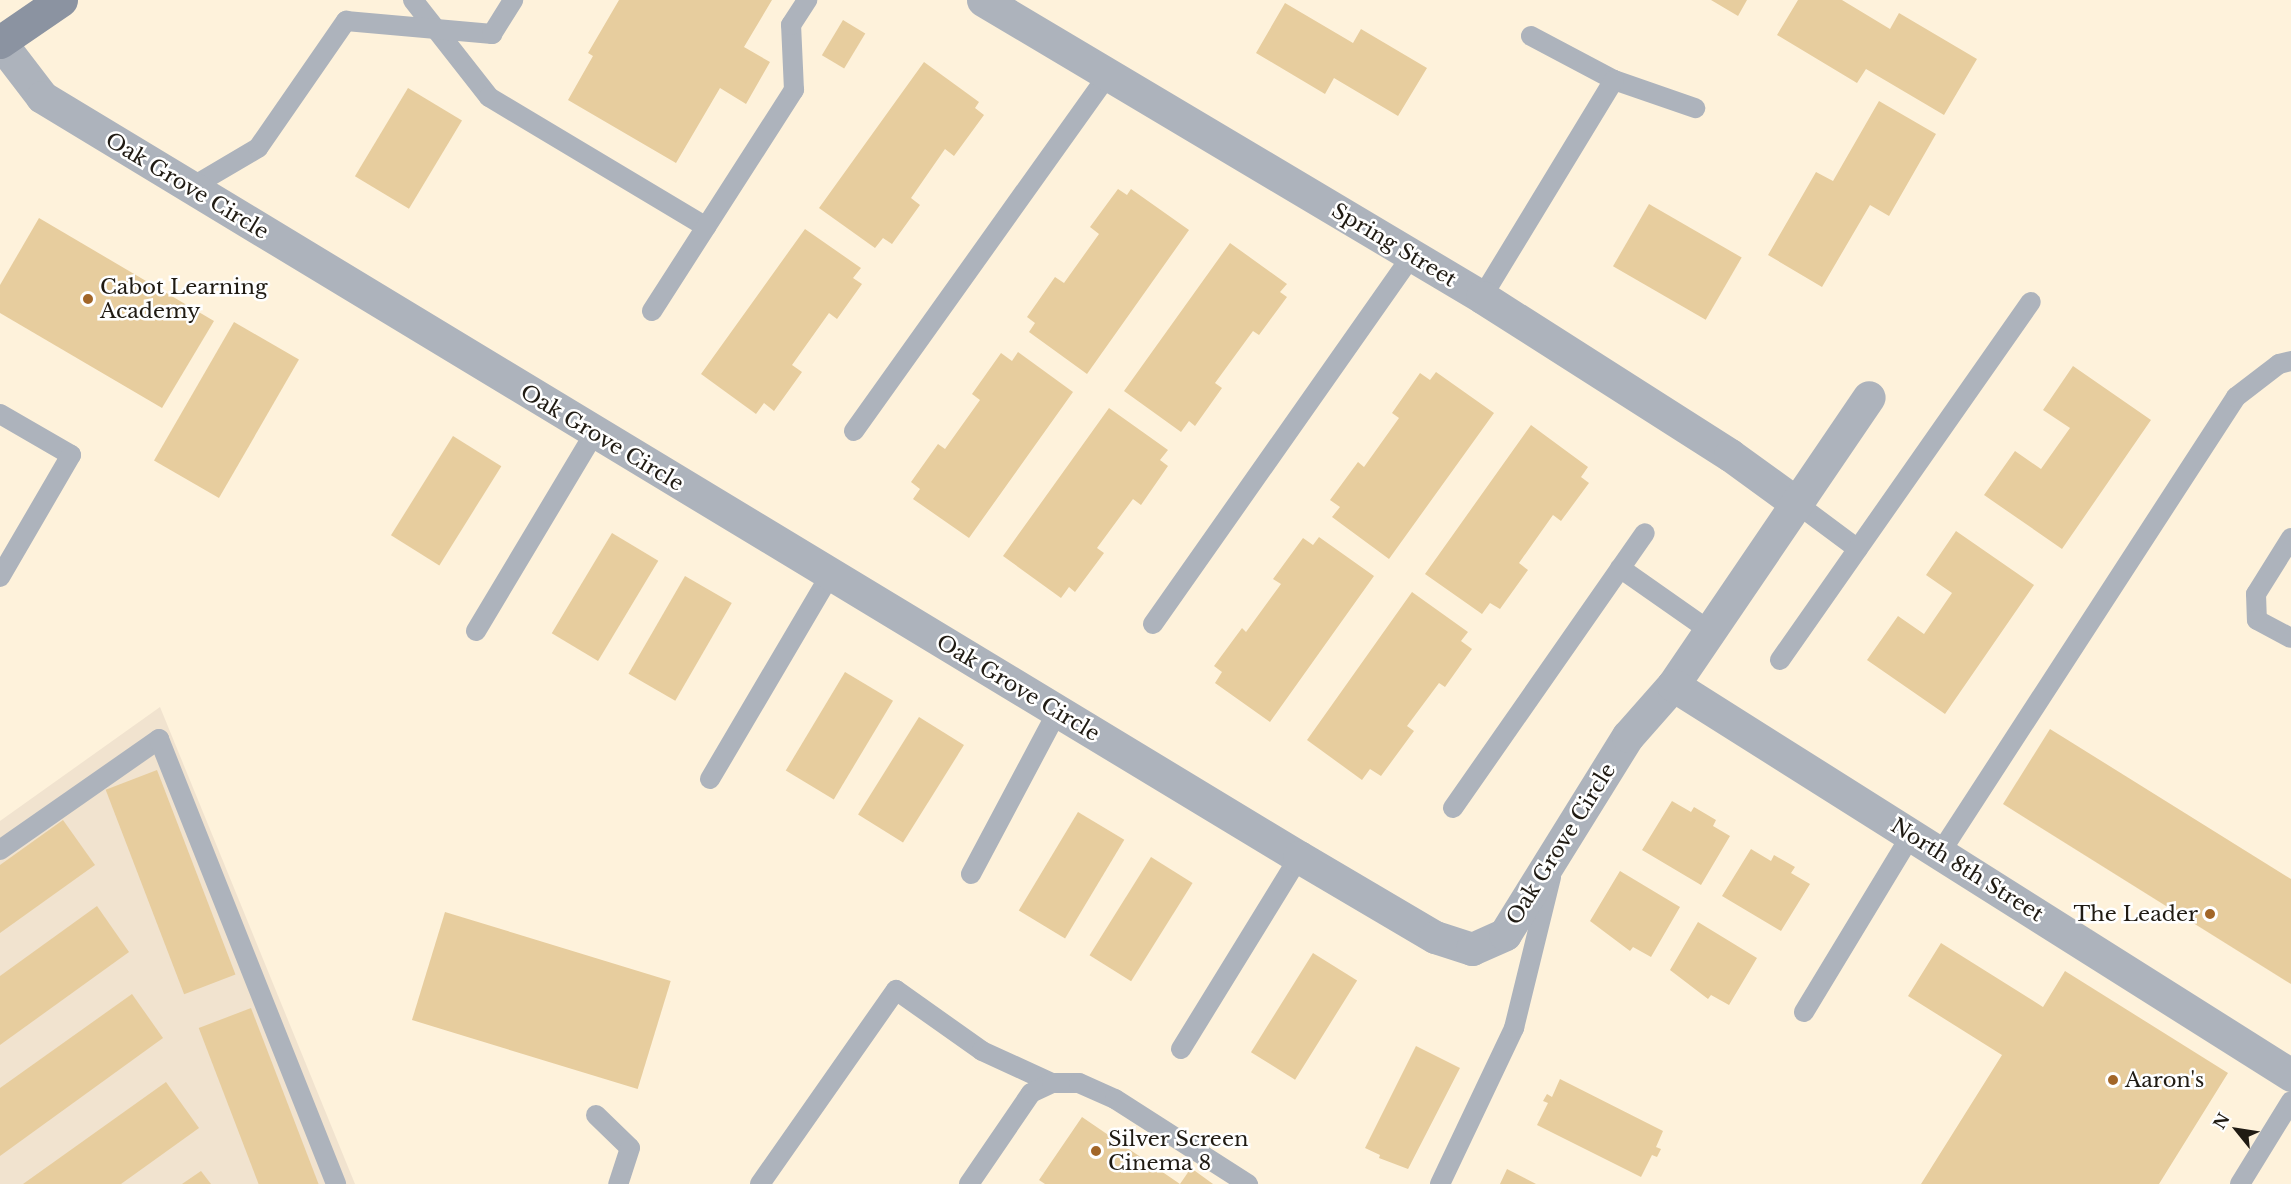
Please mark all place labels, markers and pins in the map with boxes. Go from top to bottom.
place label: Cabot Learning Academy [100,274,268,324]
marker: Cabot Learning Academy [81,292,95,306]
place label: The Leader [2073,901,2198,927]
marker: The Leader [2203,907,2217,921]
place label: Aaron's [2125,1067,2204,1093]
marker: Aaron's [2106,1073,2120,1087]
place label: Silver Screen Cinema 8 [1108,1126,1249,1176]
marker: Silver Screen Cinema 8 [1089,1144,1103,1158]

